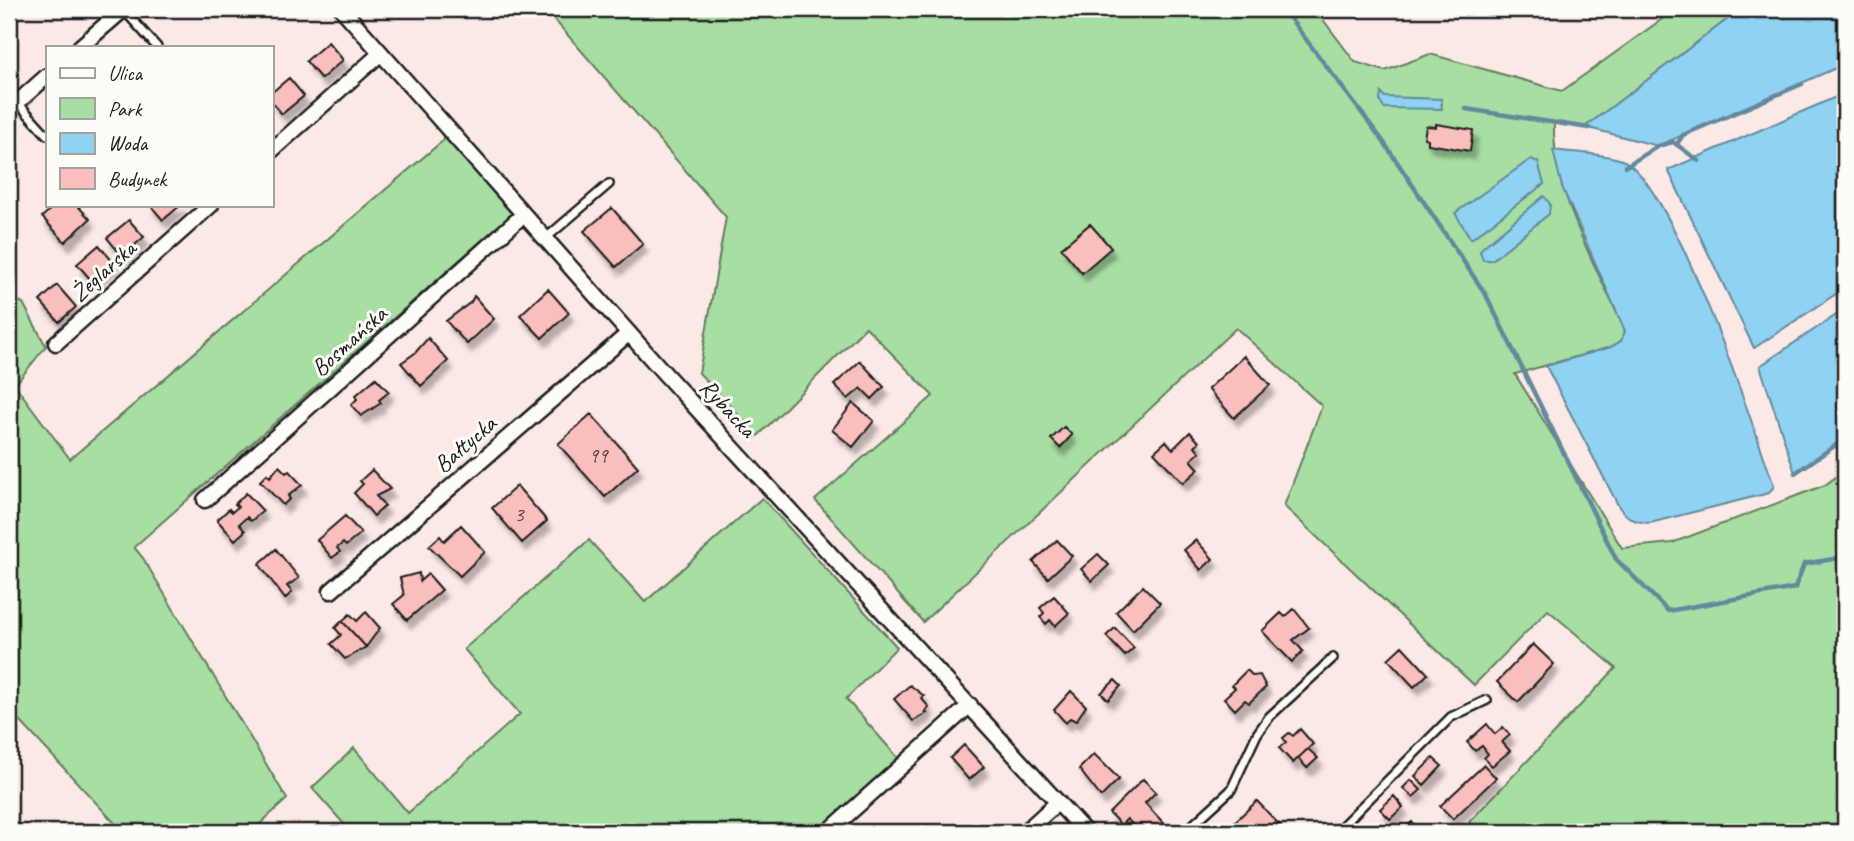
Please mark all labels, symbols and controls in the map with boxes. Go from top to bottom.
legend [46,46,273,206]
text: Ulica [108,60,144,86]
text: Park [108,96,143,122]
text: Woda [108,130,149,156]
text: Budynek [108,166,168,192]
street label: Żeglarska [64,232,144,308]
street label: Bosmańska [305,298,394,383]
street label: Rybacka [693,372,764,445]
street label: Bałtycka [428,408,503,479]
house number: 99 [589,442,609,468]
house number: 3 [514,501,525,527]

